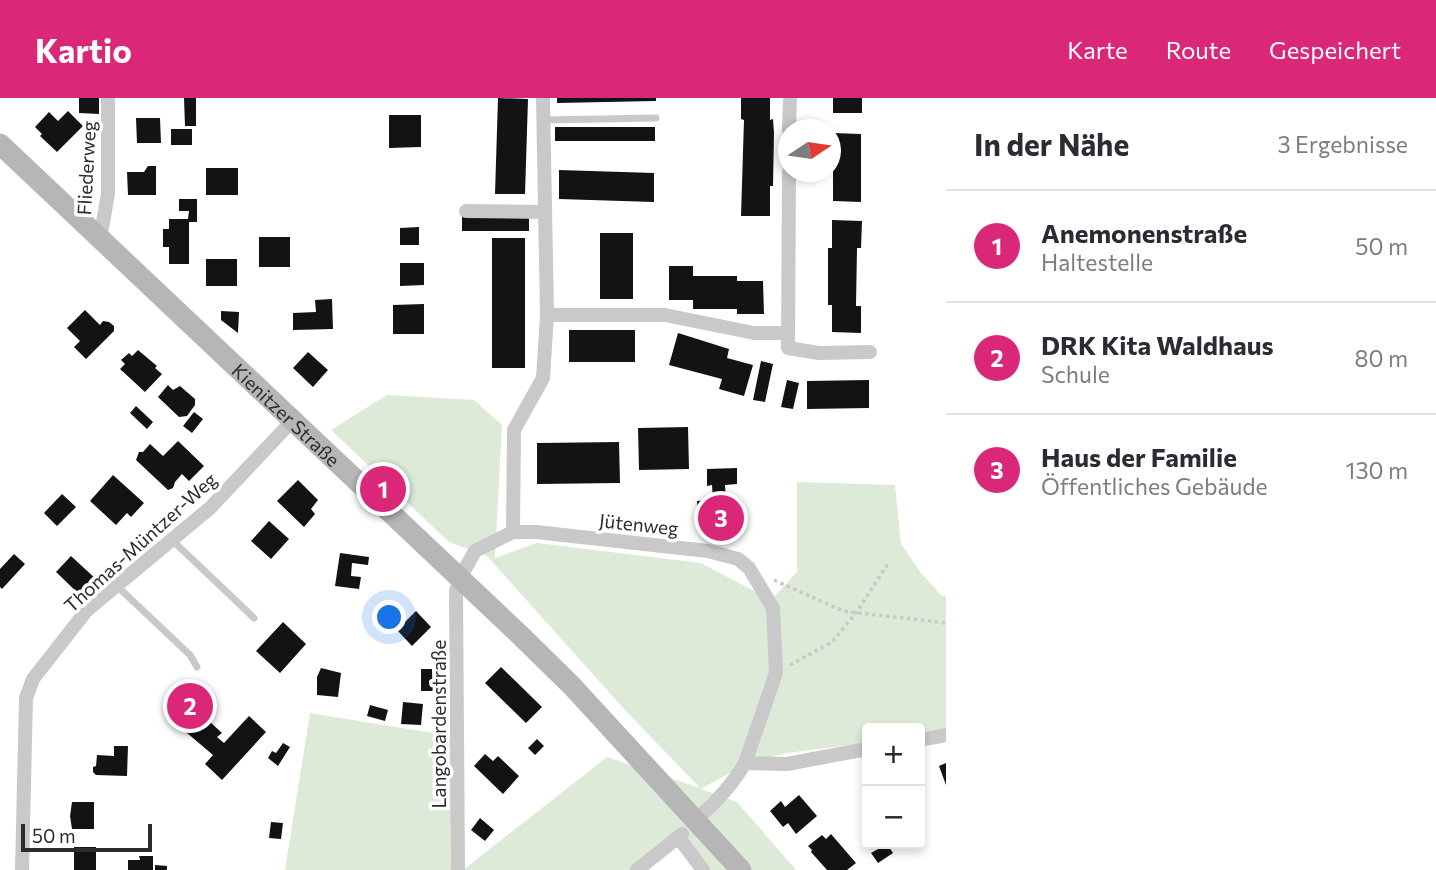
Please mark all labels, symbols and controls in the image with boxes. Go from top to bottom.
text: Kartio [35,29,132,70]
text: Karte [1067,35,1128,64]
text: Route [1166,35,1231,64]
text: Gespeichert [1269,35,1401,64]
north arrow [778,119,841,182]
street label: Fliederweg [72,120,100,216]
text: In der Nähe [974,125,1129,162]
text: 3 Ergebnisse [1278,130,1408,158]
text: Anemonenstraße [1041,217,1247,248]
text: 1 [992,232,1002,260]
text: 50 m [1355,232,1408,260]
text: Haltestelle [1041,248,1153,276]
text: DRK Kita Waldhaus [1041,329,1274,360]
text: 2 [990,344,1004,372]
text: 80 m [1355,344,1408,372]
street label: Kienitzer Straße [228,358,345,471]
text: Schule [1041,360,1110,388]
text: Haus der Familie [1041,441,1237,472]
text: 3 [990,456,1004,484]
text: 130 m [1346,456,1408,484]
pin: 1 [360,463,406,515]
street label: Thomas-Müntzer-Weg [59,467,221,617]
text: Öffentliches Gebäude [1041,472,1268,500]
pin: 3 [698,492,744,544]
street label: Jütenweg [598,508,680,540]
your location [372,600,406,634]
street label: Langobardenstraße [427,640,450,808]
pin: 2 [167,680,213,732]
map controls [862,723,925,849]
button: + [862,723,925,786]
button: − [862,786,925,849]
scale bar [21,821,152,853]
text: 50 m [32,824,76,847]

